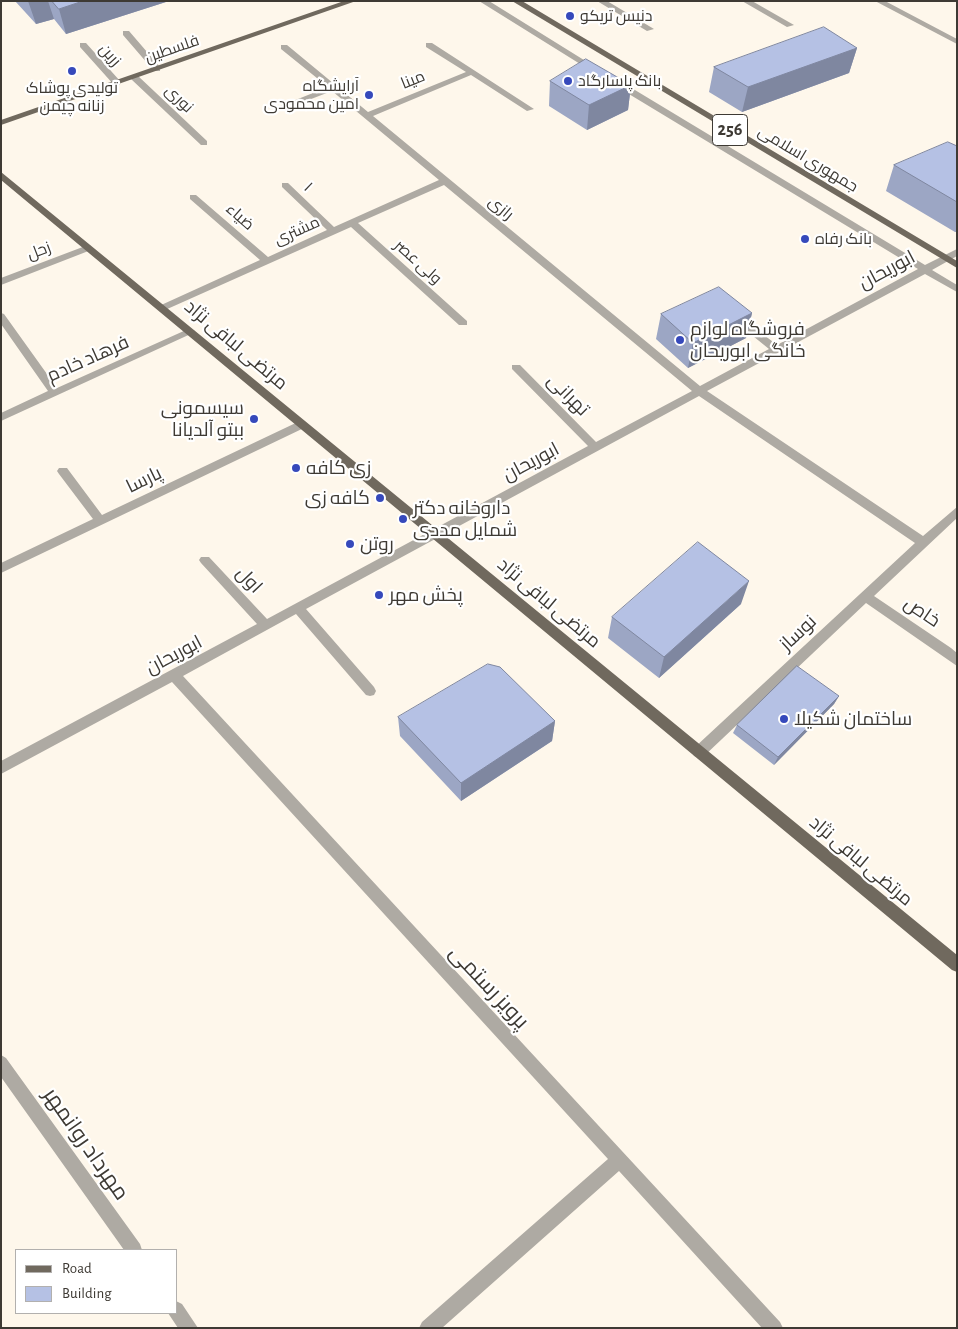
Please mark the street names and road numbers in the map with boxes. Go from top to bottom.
street label: فلسطین [142,31,202,67]
street label: زرین [95,40,125,70]
street label: مینا [398,67,428,93]
street label: نوری [161,81,197,117]
road number: 256 [712,114,748,146]
street label: جمهوری اسلامی [754,122,862,196]
street label: ۱ [300,178,316,196]
street label: رازی [484,192,518,224]
street label: ضیاء [222,200,258,234]
street label: مشتری [271,212,323,250]
street label: ولی عصر [390,236,446,288]
street label: زحل [24,238,54,264]
street label: ابوریحان [855,246,919,294]
street label: مرتضی لبافی نژاد [180,295,292,395]
street label: فرهاد خادم [43,331,133,387]
street label: تهرانی [542,369,594,421]
street label: ابوریحان [499,438,563,486]
street label: پارسا [122,462,166,498]
street label: مرتضی لبافی نژاد [493,553,605,653]
street label: اول [231,562,267,598]
street label: خاص [900,592,944,632]
street label: نوساز [775,610,821,656]
street label: ابوریحان [142,631,206,679]
street label: مرتضی لبافی نژاد [805,811,917,911]
street label: پرویز رستمی [443,939,535,1035]
street label: مهرداد روانمهر [37,1083,135,1205]

